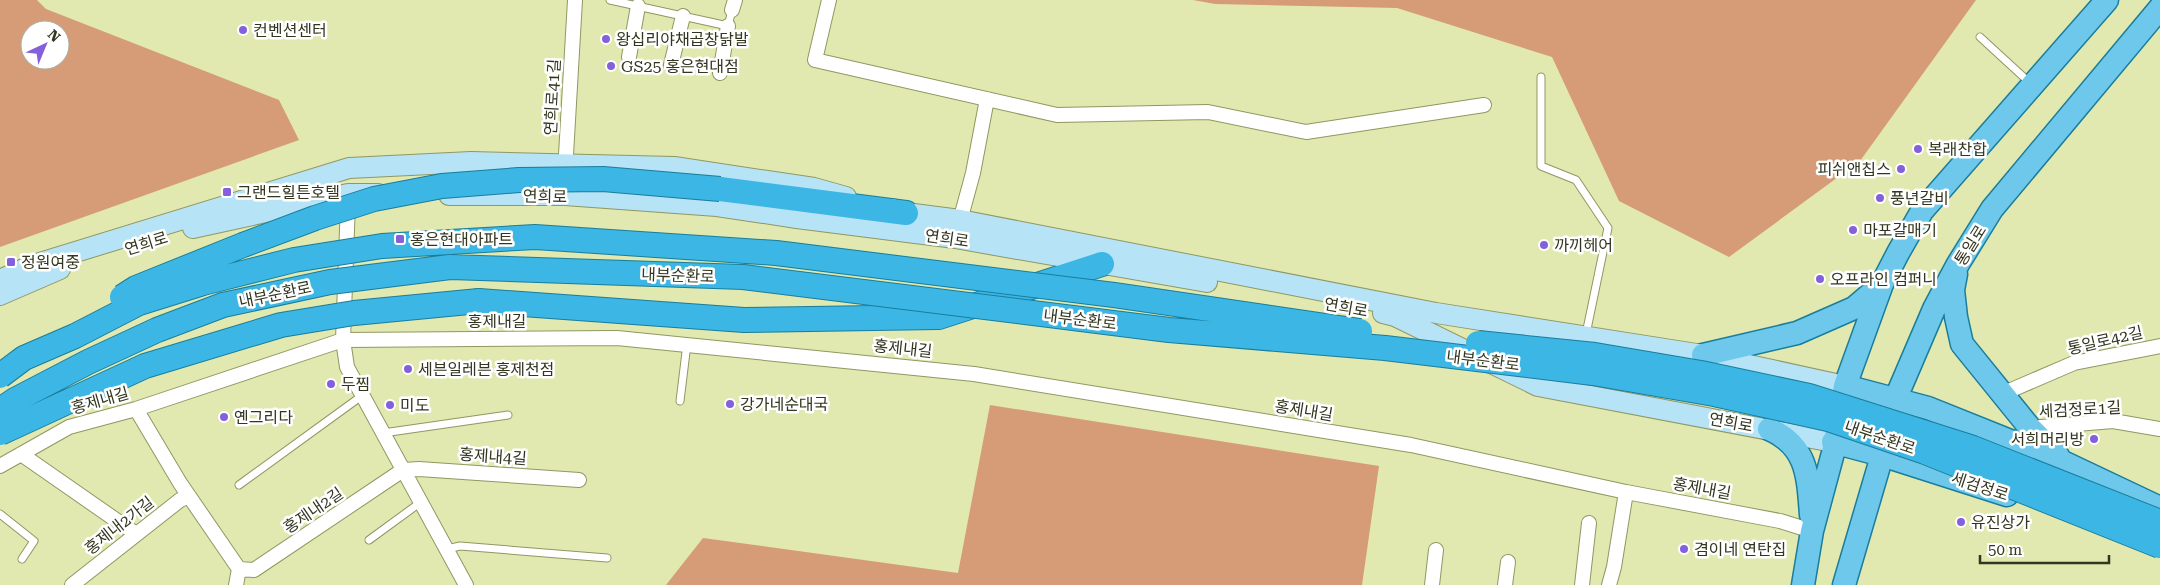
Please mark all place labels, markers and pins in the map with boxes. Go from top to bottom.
place label: 컨벤션센터 [253,21,327,40]
marker: 컨벤션센터 [237,24,249,36]
place label: 왕십리야채곱창닭발 [616,30,749,49]
marker: 왕십리야채곱창닭발 [600,33,612,45]
place label: GS25 홍은현대점 [621,57,739,76]
marker: GS25 홍은현대점 [605,60,617,72]
place label: 복래찬합 [1928,140,1987,159]
marker: 복래찬합 [1912,143,1924,155]
place label: 피쉬앤칩스 [1817,160,1891,179]
marker: 피쉬앤칩스 [1895,163,1907,175]
place label: 그랜드힐튼호텔 [237,183,340,202]
marker: 그랜드힐튼호텔 [221,186,233,198]
place label: 풍년갈비 [1890,189,1949,208]
marker: 풍년갈비 [1874,192,1886,204]
place label: 마포갈매기 [1863,221,1937,240]
marker: 마포갈매기 [1847,224,1859,236]
place label: 홍은현대아파트 [410,230,513,249]
marker: 홍은현대아파트 [394,233,406,245]
place label: 까끼헤어 [1554,236,1613,255]
marker: 까끼헤어 [1538,239,1550,251]
place label: 정원여중 [21,253,80,272]
marker: 정원여중 [5,256,17,268]
place label: 오프라인 컴퍼니 [1830,270,1937,289]
marker: 오프라인 컴퍼니 [1814,273,1826,285]
place label: 세븐일레븐 홍제천점 [418,360,555,379]
marker: 세븐일레븐 홍제천점 [402,363,414,375]
place label: 두찜 [341,375,370,394]
marker: 두찜 [325,378,337,390]
place label: 강가네순대국 [740,395,828,414]
place label: 미도 [400,396,430,415]
marker: 강가네순대국 [724,398,736,410]
marker: 미도 [384,399,396,411]
place label: 옌그리다 [234,408,293,427]
marker: 옌그리다 [218,411,230,423]
place label: 서희머리방 [2010,430,2084,449]
marker: 서희머리방 [2088,433,2100,445]
place label: 유진상가 [1971,513,2030,532]
marker: 유진상가 [1955,516,1967,528]
place label: 겸이네 연탄집 [1694,540,1786,559]
marker: 겸이네 연탄집 [1678,543,1690,555]

